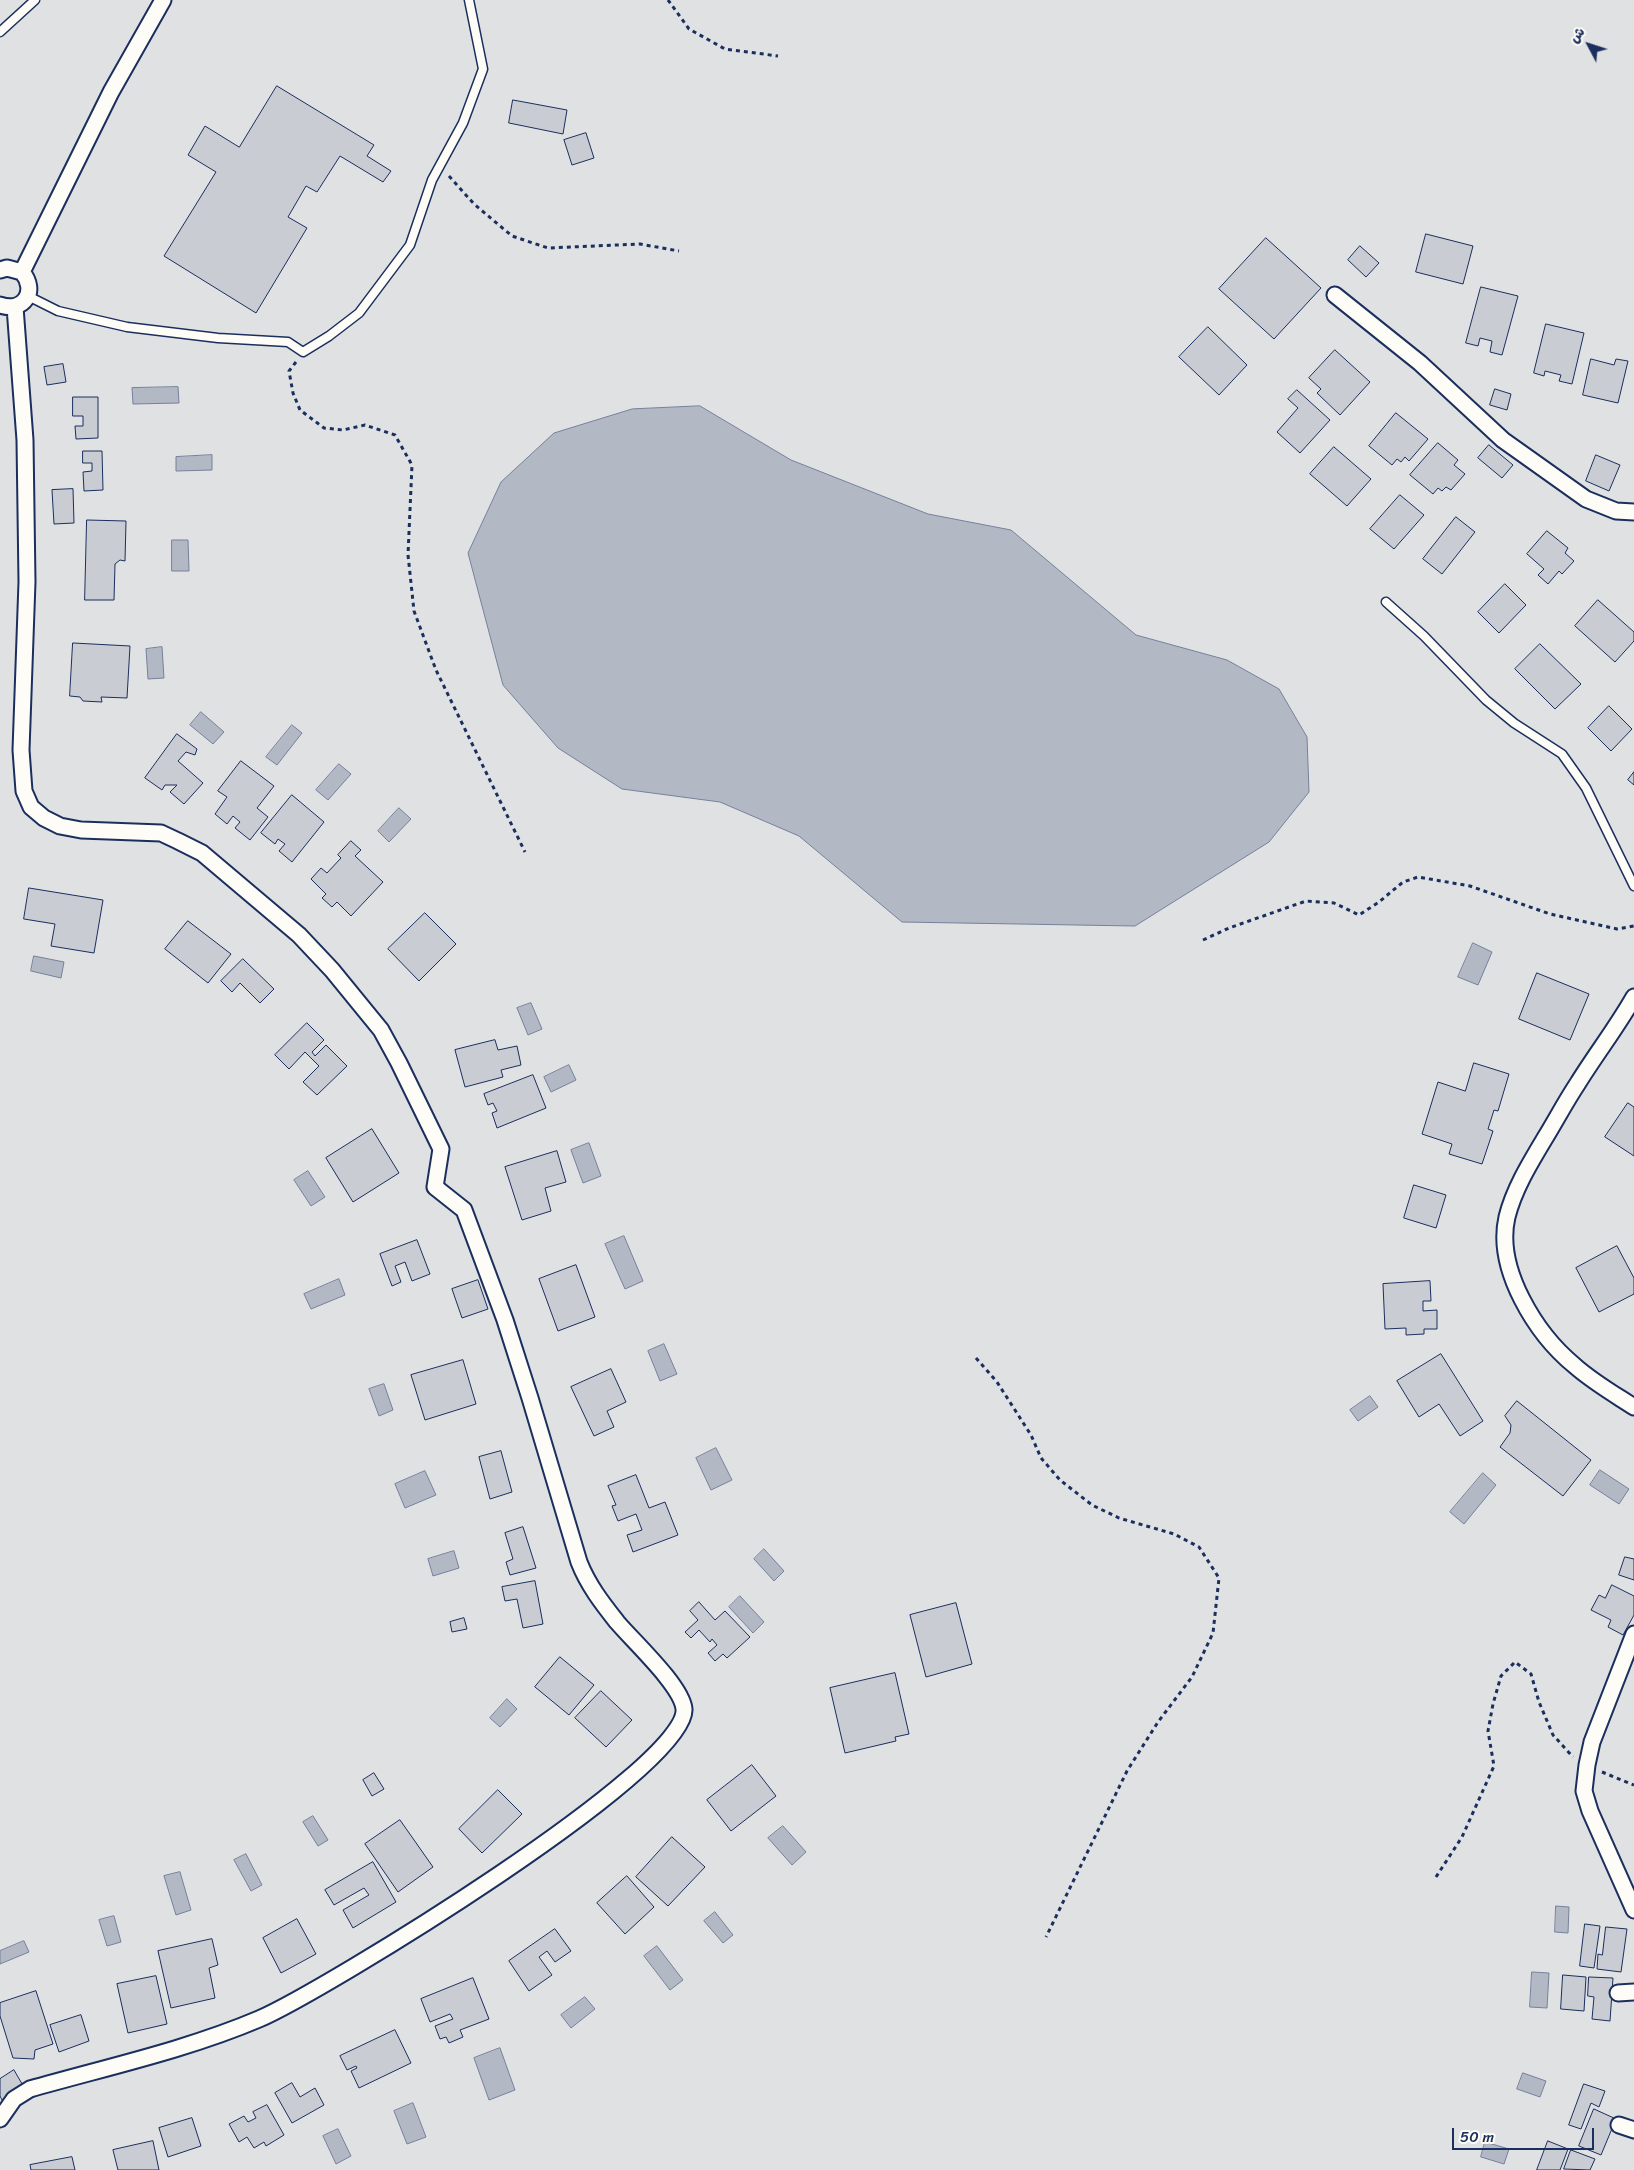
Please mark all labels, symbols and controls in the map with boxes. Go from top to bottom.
north arrow [1564,20,1614,70]
text: ش [1563,21,1592,49]
scale bar [1454,2118,1596,2150]
text: 50 m [1460,2124,1494,2150]

